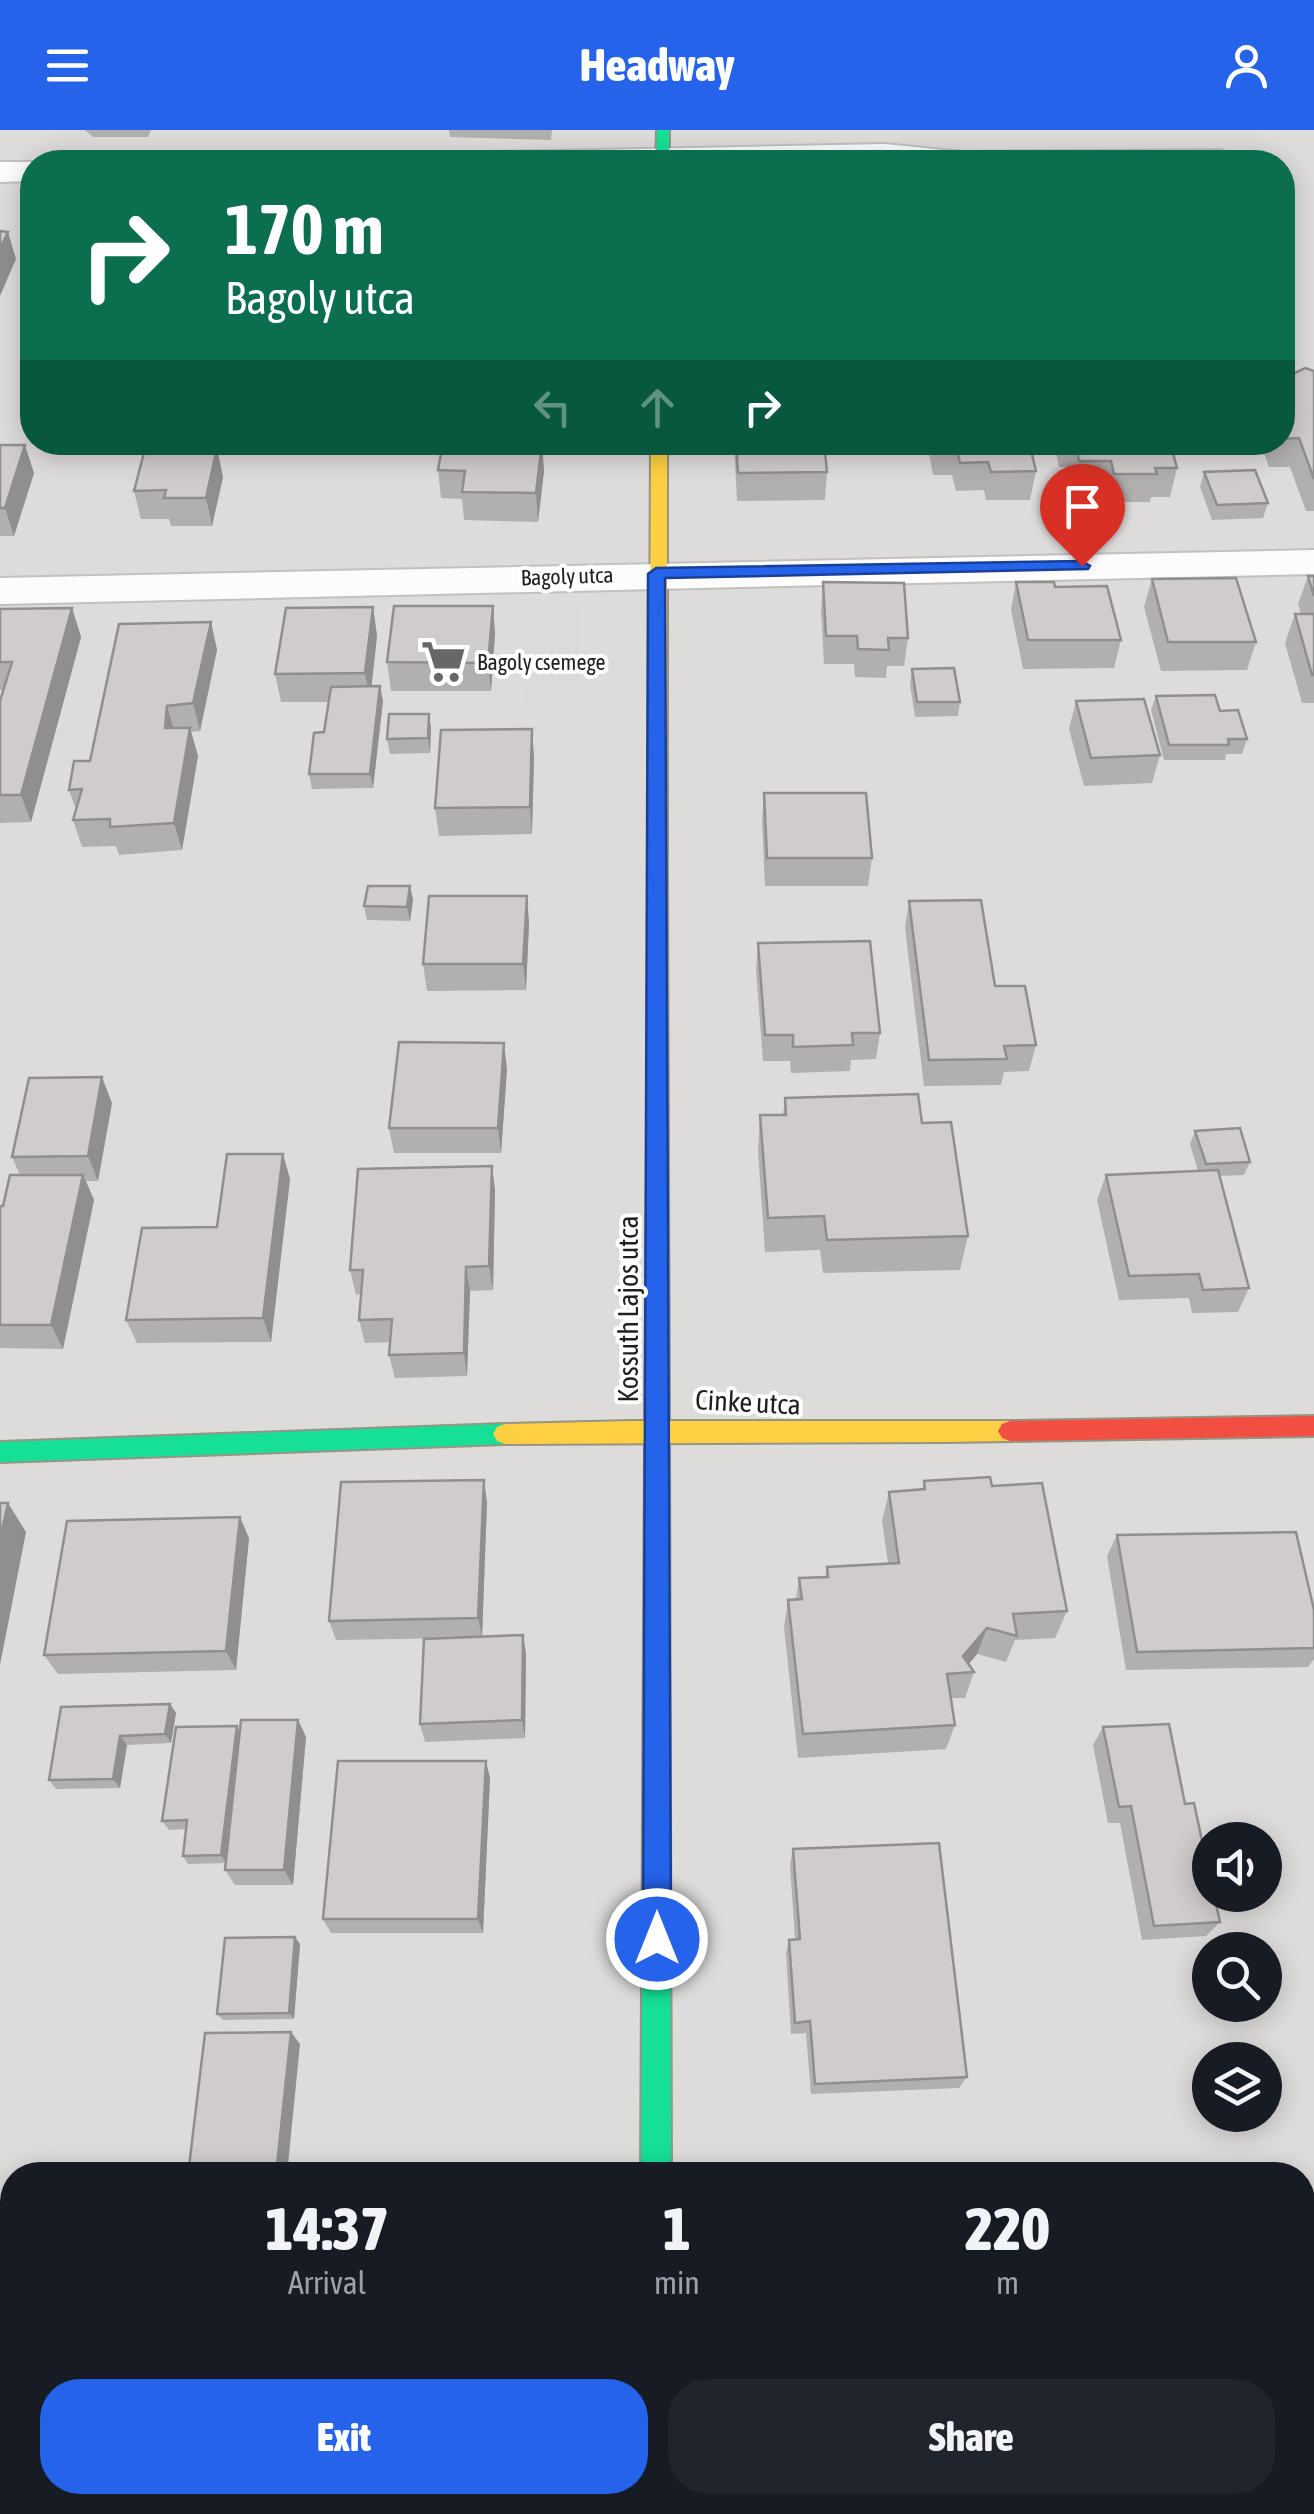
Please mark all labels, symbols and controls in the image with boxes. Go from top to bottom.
icon: menu [40,38,95,93]
icon: person [1219,38,1274,93]
text: Headway [580,39,734,91]
text: 170 m [225,189,384,269]
icon: right [60,190,190,320]
text: Bagoly utca [225,272,415,324]
icon: left [525,380,580,435]
icon: ahead [630,380,685,435]
icon: right [735,380,790,435]
pin [1040,464,1125,567]
icon: arrive [1055,479,1110,534]
street label: Bagoly utca [520,561,614,591]
supermarket icon: Bagoly csemege [420,638,468,686]
place label: Bagoly csemege [477,649,605,675]
street label: Kossuth Lajos utca [612,1216,644,1402]
street label: Cinke utca [694,1383,802,1421]
map controls [1192,1822,1282,2132]
button: sound [1192,1822,1282,1912]
position arrow [605,1887,709,1991]
button: search [1192,1932,1282,2022]
button: layers [1192,2042,1282,2132]
text: 14:37 [265,2194,389,2263]
text: 1 [663,2194,691,2263]
text: 220 [965,2194,1050,2263]
text: Arrival [288,2264,366,2301]
text: min [654,2264,700,2301]
text: m [996,2264,1019,2301]
button: Exit [40,2379,648,2494]
button: Share [668,2379,1275,2494]

